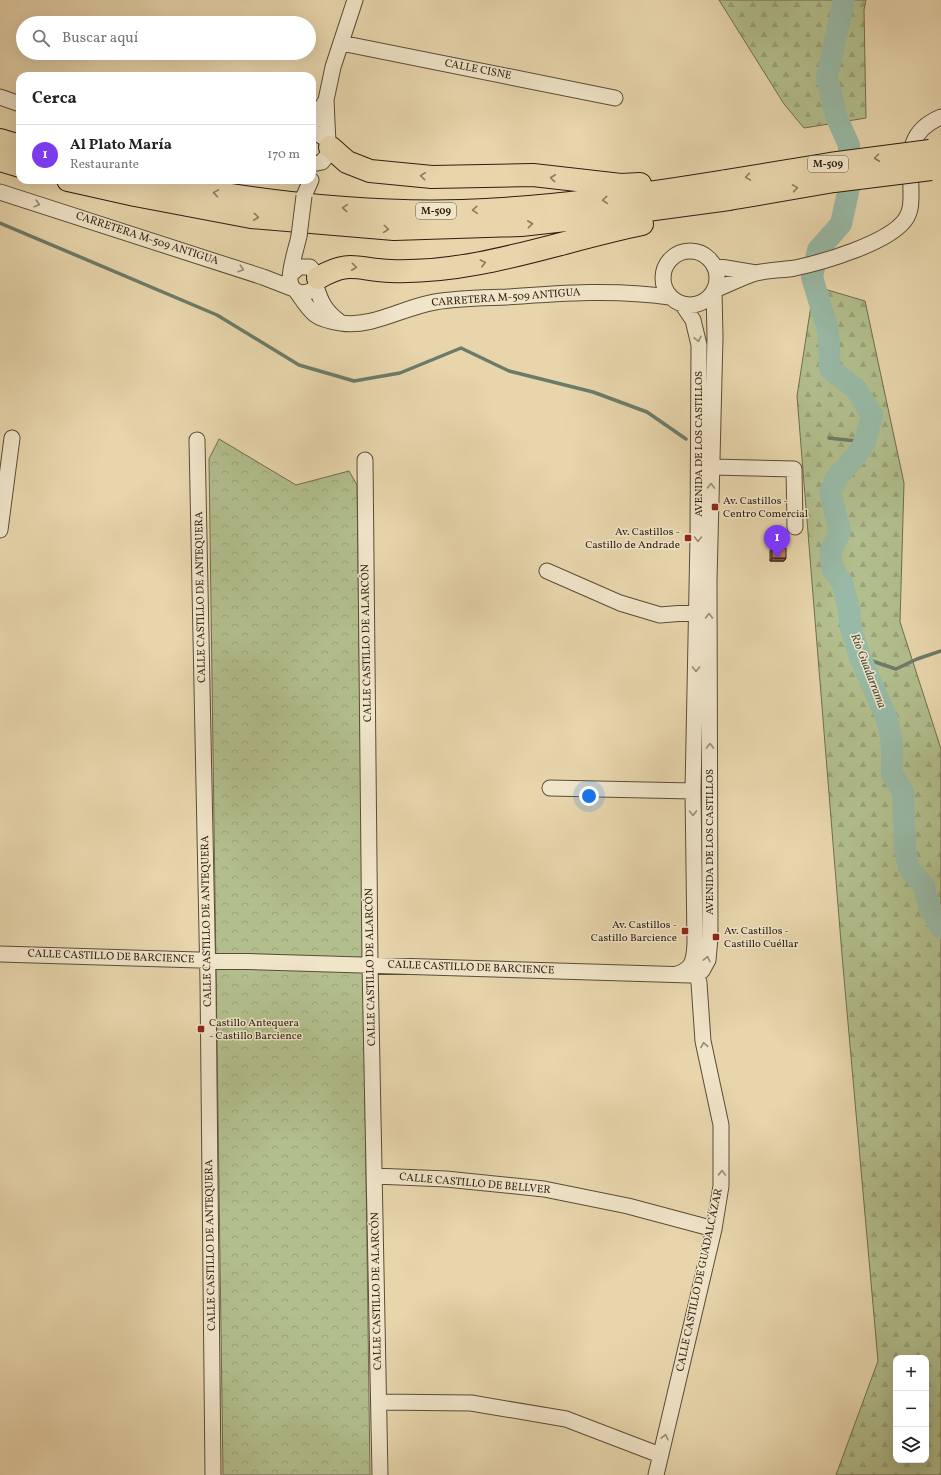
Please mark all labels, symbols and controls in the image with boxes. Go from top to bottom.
search box [16,16,316,60]
icon: search [30,27,52,49]
text: Buscar aquí [62,28,138,49]
street label: CALLE CISNE [443,56,513,84]
text: Cerca [32,87,77,110]
text: Al Plato María [70,135,172,156]
text: 1 [42,146,48,164]
text: 170 m [267,146,300,164]
one-way arrow [874,153,880,162]
text: Restaurante [70,156,139,174]
road number: M-509 [808,156,848,172]
one-way arrow [420,171,426,180]
one-way arrow [745,172,752,181]
one-way arrow [550,173,556,182]
one-way arrow [792,184,798,192]
one-way arrow [213,189,219,198]
one-way arrow [602,195,608,204]
one-way arrow [33,199,40,208]
road number: M-509 [416,203,456,219]
one-way arrow [342,204,348,213]
one-way arrow [472,206,478,215]
street label: CARRETERA M-509 ANTIGUA [74,209,221,269]
one-way arrow [253,212,259,221]
one-way arrow [527,220,533,229]
one-way arrow [383,224,389,233]
one-way arrow [480,259,486,267]
one-way arrow [351,262,357,271]
one-way arrow [237,265,244,273]
street label: CARRETERA M-509 ANTIGUA [431,285,581,311]
one-way arrow [693,336,701,343]
street label: AVENIDA DE LOS CASTILLOS [692,371,707,517]
one-way arrow [707,483,715,489]
place label: Av. Castillos - Centro Comercial [723,494,808,522]
marker: Av. Castillos - Centro Comercial [710,502,720,512]
street label: CALLE CASTILLO DE ANTEQUERA [192,511,210,683]
place label: Av. Castillos - Castillo de Andrade [585,525,680,553]
pin: 1 [764,525,790,558]
marker: Av. Castillos - Castillo de Andrade [683,533,693,543]
one-way arrow [694,536,702,542]
street label: CALLE CASTILLO DE ALARCÓN [358,564,376,722]
one-way arrow [705,613,713,619]
water label: Río Guadarrama [846,631,890,711]
one-way arrow [691,666,700,672]
one-way arrow [706,743,714,749]
street label: AVENIDA DE LOS CASTILLOS [703,769,718,915]
your location [579,786,599,806]
one-way arrow [689,810,697,816]
street label: CALLE CASTILLO DE ANTEQUERA [198,835,216,1007]
street label: CALLE CASTILLO DE ALARCÓN [362,888,380,1046]
place label: Av. Castillos - Castillo Barcience [591,918,677,946]
place label: Av. Castillos - Castillo Cuéllar [724,924,799,952]
marker: Av. Castillos - Castillo Barcience [680,926,690,936]
marker: Av. Castillos - Castillo Cuéllar [711,932,721,942]
street label: CALLE CASTILLO DE BARCIENCE [27,947,195,967]
one-way arrow [703,956,711,963]
street label: CALLE CASTILLO DE BARCIENCE [387,958,555,978]
place label: Castillo Antequera - Castillo Barcience [209,1016,302,1044]
marker: Castillo Antequera - Castillo Barcience [196,1024,206,1034]
one-way arrow [700,1042,708,1049]
street label: CALLE CASTILLO DE ANTEQUERA [202,1159,220,1331]
street label: CALLE CASTILLO DE BELLVER [399,1170,552,1198]
one-way arrow [718,1170,726,1176]
street label: CALLE CASTILLO DE GUADALCÁZAR [673,1187,727,1373]
street label: CALLE CASTILLO DE ALARCÓN [368,1212,386,1370]
map controls [893,1355,929,1463]
button: + [893,1355,929,1391]
button: − [893,1391,929,1427]
button: layers [893,1427,929,1463]
one-way arrow [660,1434,668,1440]

